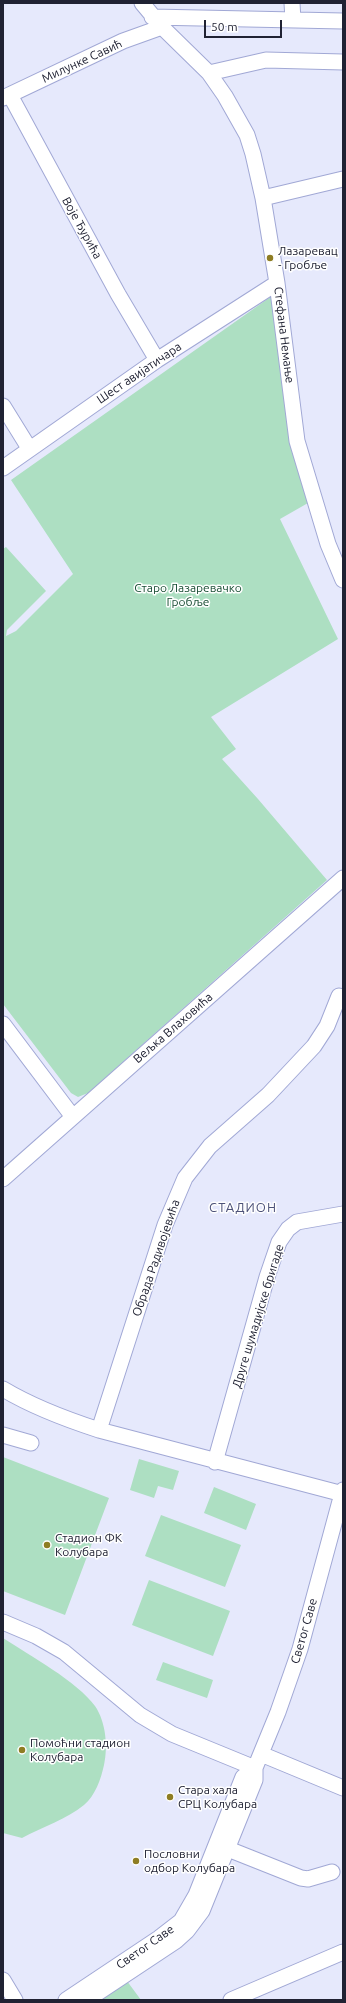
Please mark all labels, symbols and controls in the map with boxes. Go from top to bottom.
scale bar [206,12,284,38]
text: 50 m [211,20,238,33]
street label: Милунке Савић [40,36,124,86]
street label: Воје Ђурића [59,194,105,262]
place label: Лазаревац - Гробље [278,244,338,272]
marker: Лазаревац - Гробље [265,253,275,263]
street label: Стефана Немање [271,286,297,384]
street label: Шест авијатичара [94,339,184,407]
park label: Старо Лазаревачко Гробље [134,581,242,609]
street label: Вељка Влаховића [131,990,215,1066]
street label: Обрада Радивојевића [129,1198,183,1318]
district label: СТАДИОН [209,1200,277,1216]
street label: Друге шумадијске бригаде [229,1242,287,1390]
place label: Стадион ФК Колубара [55,1531,122,1559]
marker: Стадион ФК Колубара [42,1540,52,1550]
street label: Светог Саве [288,1597,320,1665]
place label: Помоћни стадион Колубара [30,1736,130,1764]
marker: Помоћни стадион Колубара [17,1745,27,1755]
place label: Стара хала СРЦ Колубара [178,1783,257,1811]
marker: Стара хала СРЦ Колубара [165,1792,175,1802]
place label: Пословни одбор Колубара [144,1847,235,1875]
marker: Пословни одбор Колубара [131,1856,141,1866]
street label: Светог Саве [113,1922,177,1972]

